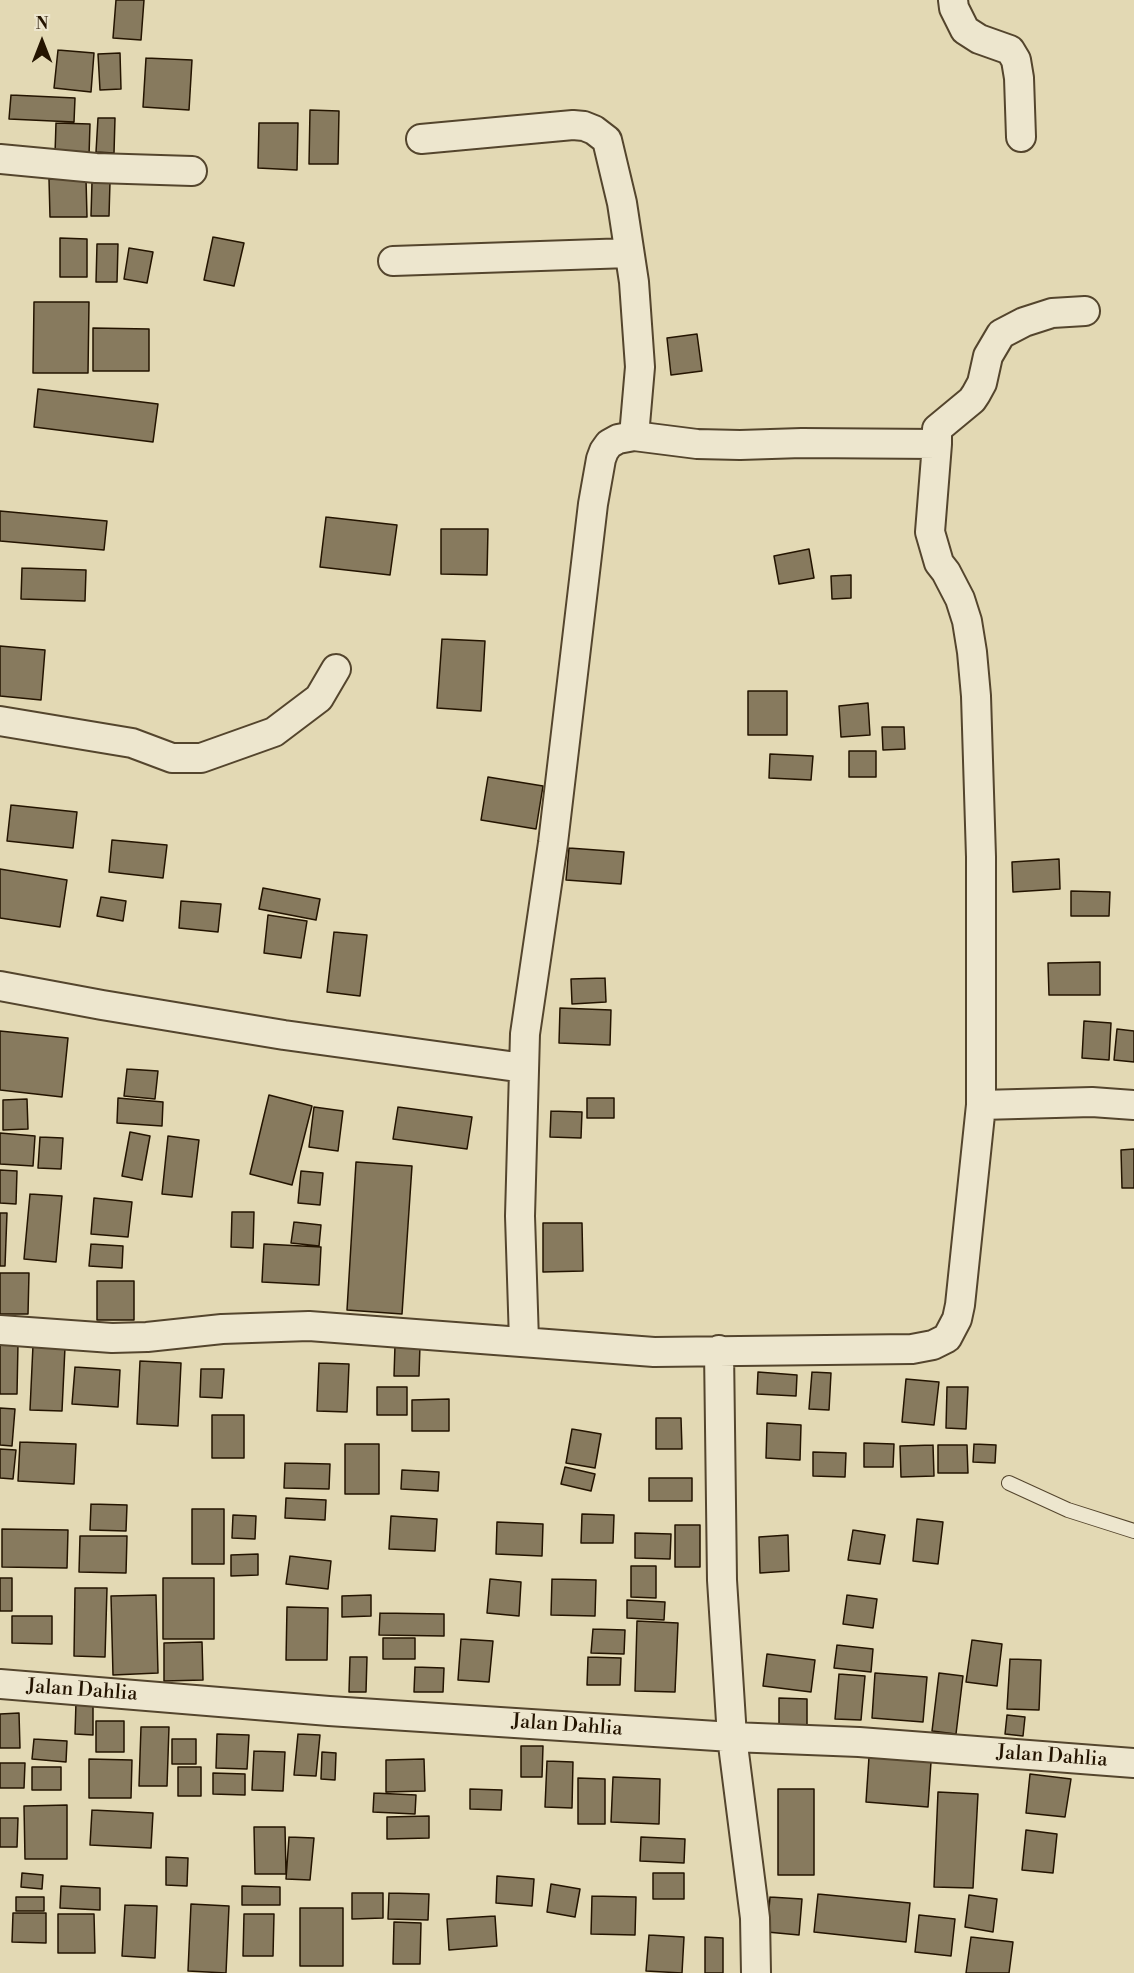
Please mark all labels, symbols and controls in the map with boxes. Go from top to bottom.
north arrow [12,12,72,72]
text: N [36,14,48,34]
street label: Jalan Dahlia [26,1675,138,1707]
street label: Jalan Dahlia [511,1710,623,1742]
street label: Jalan Dahlia [996,1741,1108,1773]

